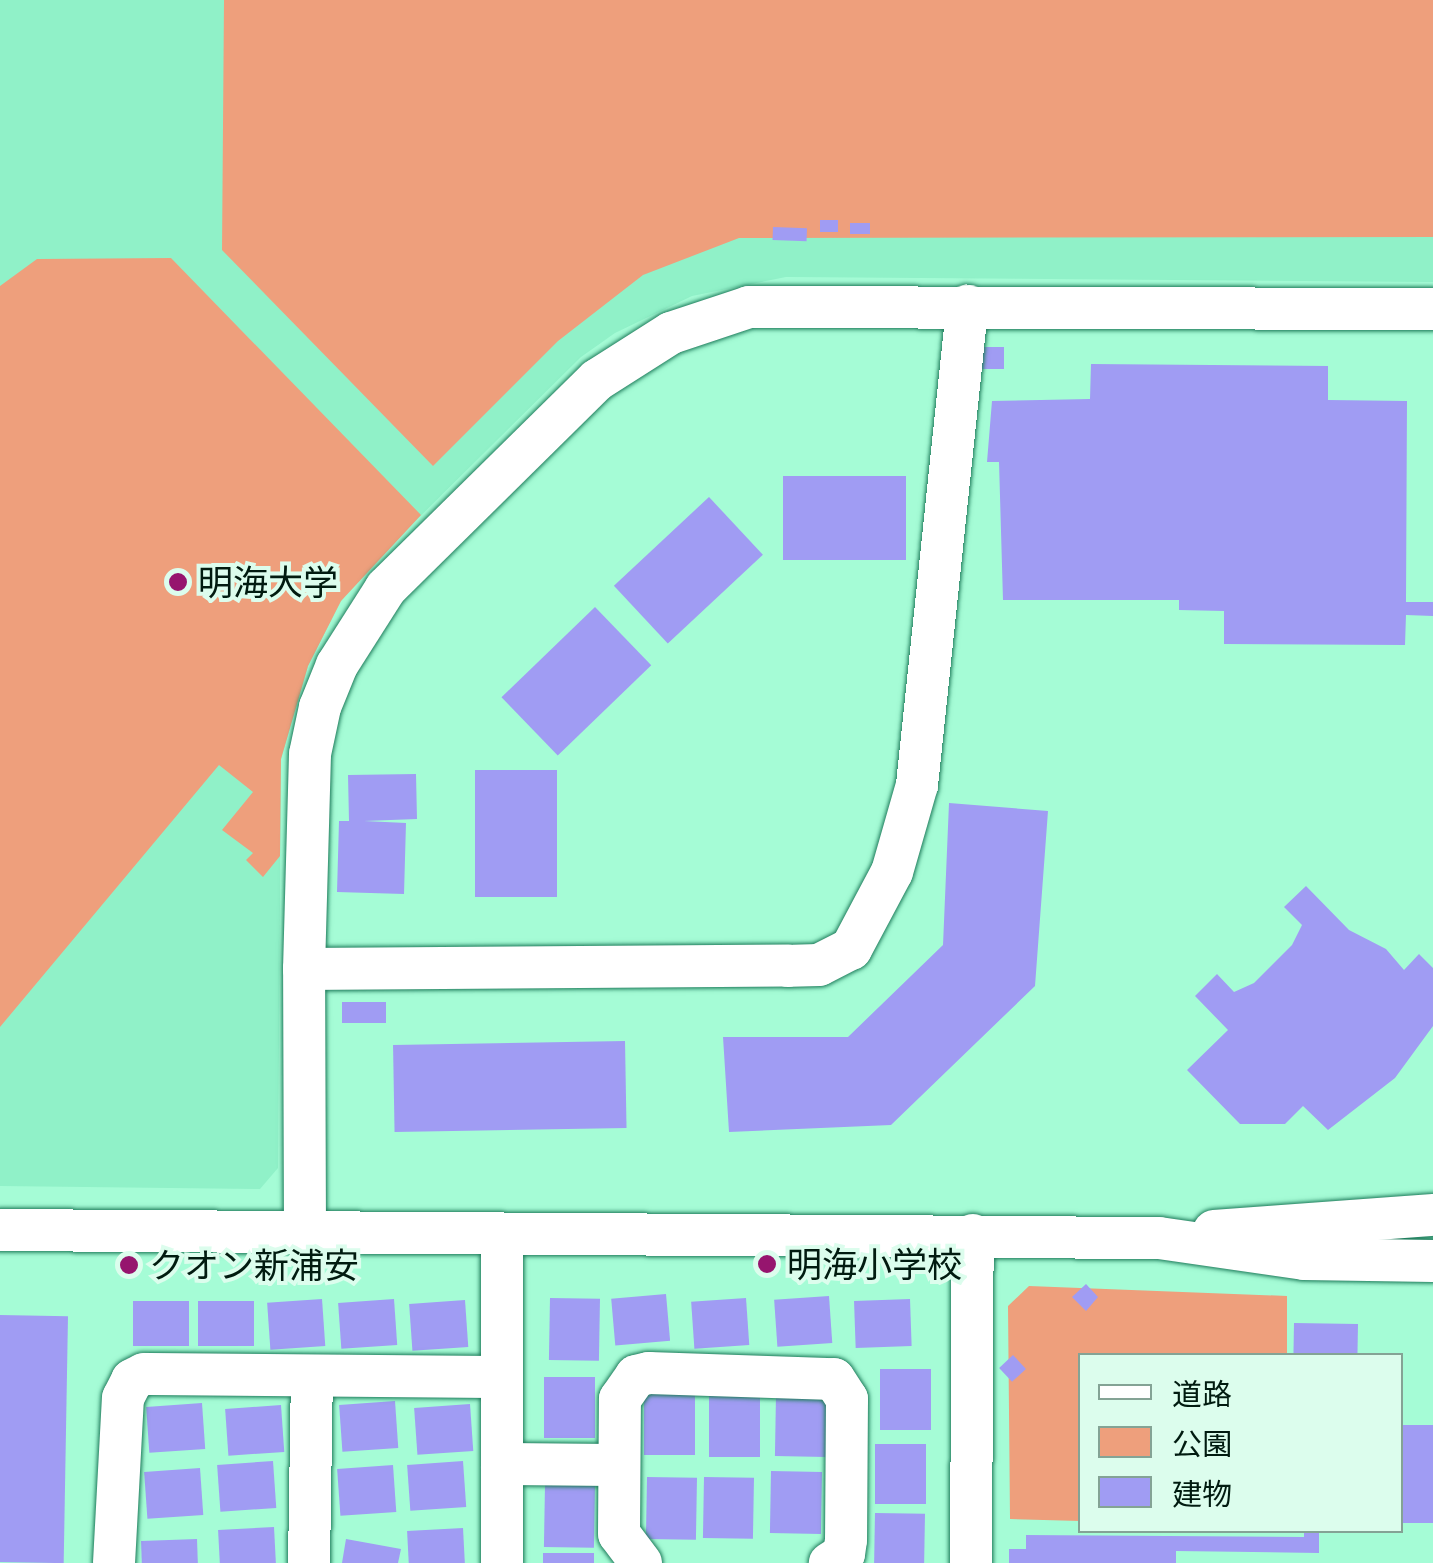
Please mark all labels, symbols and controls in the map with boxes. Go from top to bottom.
place label: 明海大学 [198,561,338,603]
marker: 明海大学 [167,571,189,593]
place label: 明海小学校 [787,1243,962,1285]
place label: クオン新浦安 [149,1244,359,1286]
marker: 明海小学校 [756,1253,778,1275]
marker: クオン新浦安 [118,1254,140,1276]
legend [1078,1353,1403,1533]
text: 道路 [1172,1376,1232,1412]
text: 公園 [1172,1426,1232,1462]
text: 建物 [1172,1476,1232,1512]

